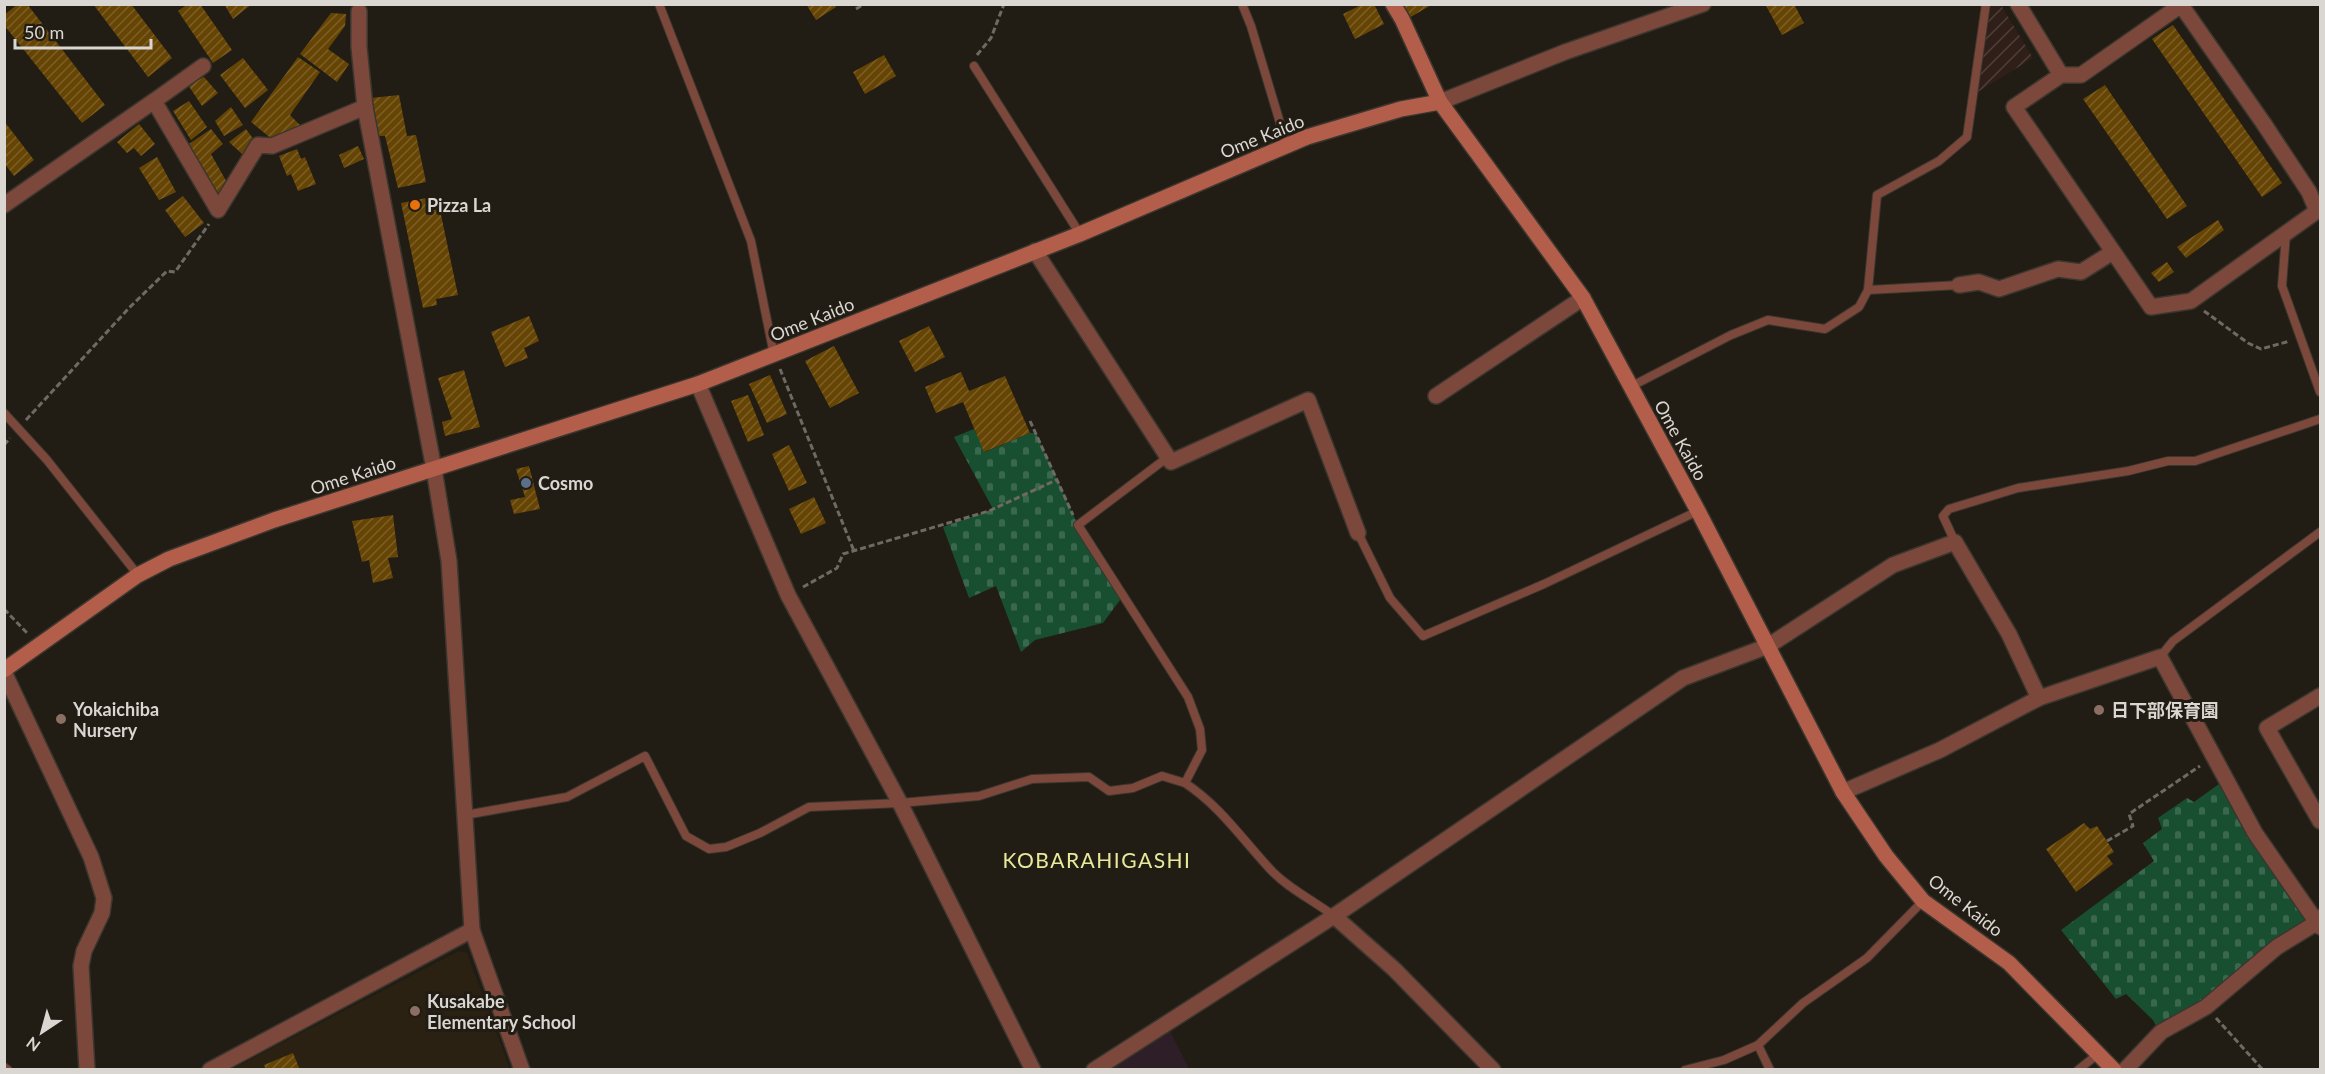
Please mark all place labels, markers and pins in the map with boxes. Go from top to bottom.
place label: Pizza La [427,194,491,216]
marker: Pizza La [408,198,422,212]
place label: Cosmo [538,472,593,494]
marker: Cosmo [519,476,533,490]
place label: Yokaichiba Nursery [72,698,159,741]
place label: 日下部保育園 [2111,699,2219,721]
marker: 日下部保育園 [2092,703,2106,717]
marker: Yokaichiba Nursery [54,712,68,726]
place label: Kusakabe Elementary School [427,990,576,1033]
marker: Kusakabe Elementary School [408,1004,422,1018]

